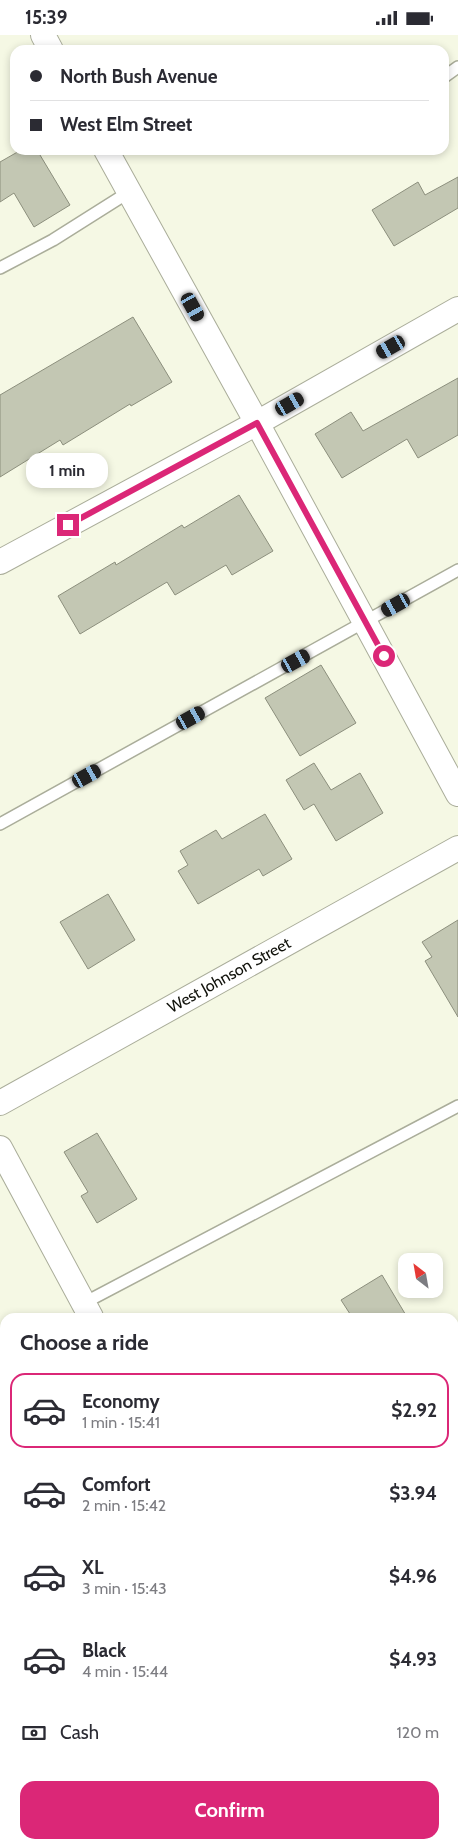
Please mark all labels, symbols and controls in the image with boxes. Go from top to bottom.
text: 15:39 [25,6,67,29]
text: North Bush Avenue [60,65,218,88]
text: West Elm Street [60,113,192,136]
car [179,290,206,324]
car [374,333,407,361]
car [273,390,306,418]
callout: 1 min [27,453,109,487]
text: 1 min [49,461,85,480]
route end [57,514,79,536]
car [379,591,412,619]
route start [373,645,395,667]
car [279,647,312,675]
car [174,704,207,732]
car [70,762,103,790]
street label: West Johnson Street [164,933,294,1017]
north arrow [398,1253,442,1297]
map controls [398,1253,443,1298]
text: Choose a ride [20,1329,149,1356]
icon: car [22,1388,67,1433]
text: Economy [82,1390,160,1413]
text: $2.92 [391,1399,437,1422]
text: 1 min · 15:41 [82,1413,160,1432]
icon: car [22,1471,67,1516]
text: Comfort [82,1473,151,1496]
text: $3.94 [389,1482,437,1505]
text: 2 min · 15:42 [82,1496,166,1515]
icon: car [22,1554,67,1599]
text: XL [82,1556,103,1579]
text: $4.96 [389,1565,437,1588]
text: 3 min · 15:43 [82,1579,167,1598]
icon: car [22,1637,67,1682]
text: Black [82,1639,126,1662]
text: $4.93 [389,1648,437,1671]
text: 4 min · 15:44 [82,1662,168,1681]
icon: cash [20,1719,48,1747]
text: Cash [60,1721,99,1744]
text: 120 m [397,1723,439,1742]
button: Confirm [20,1781,439,1839]

